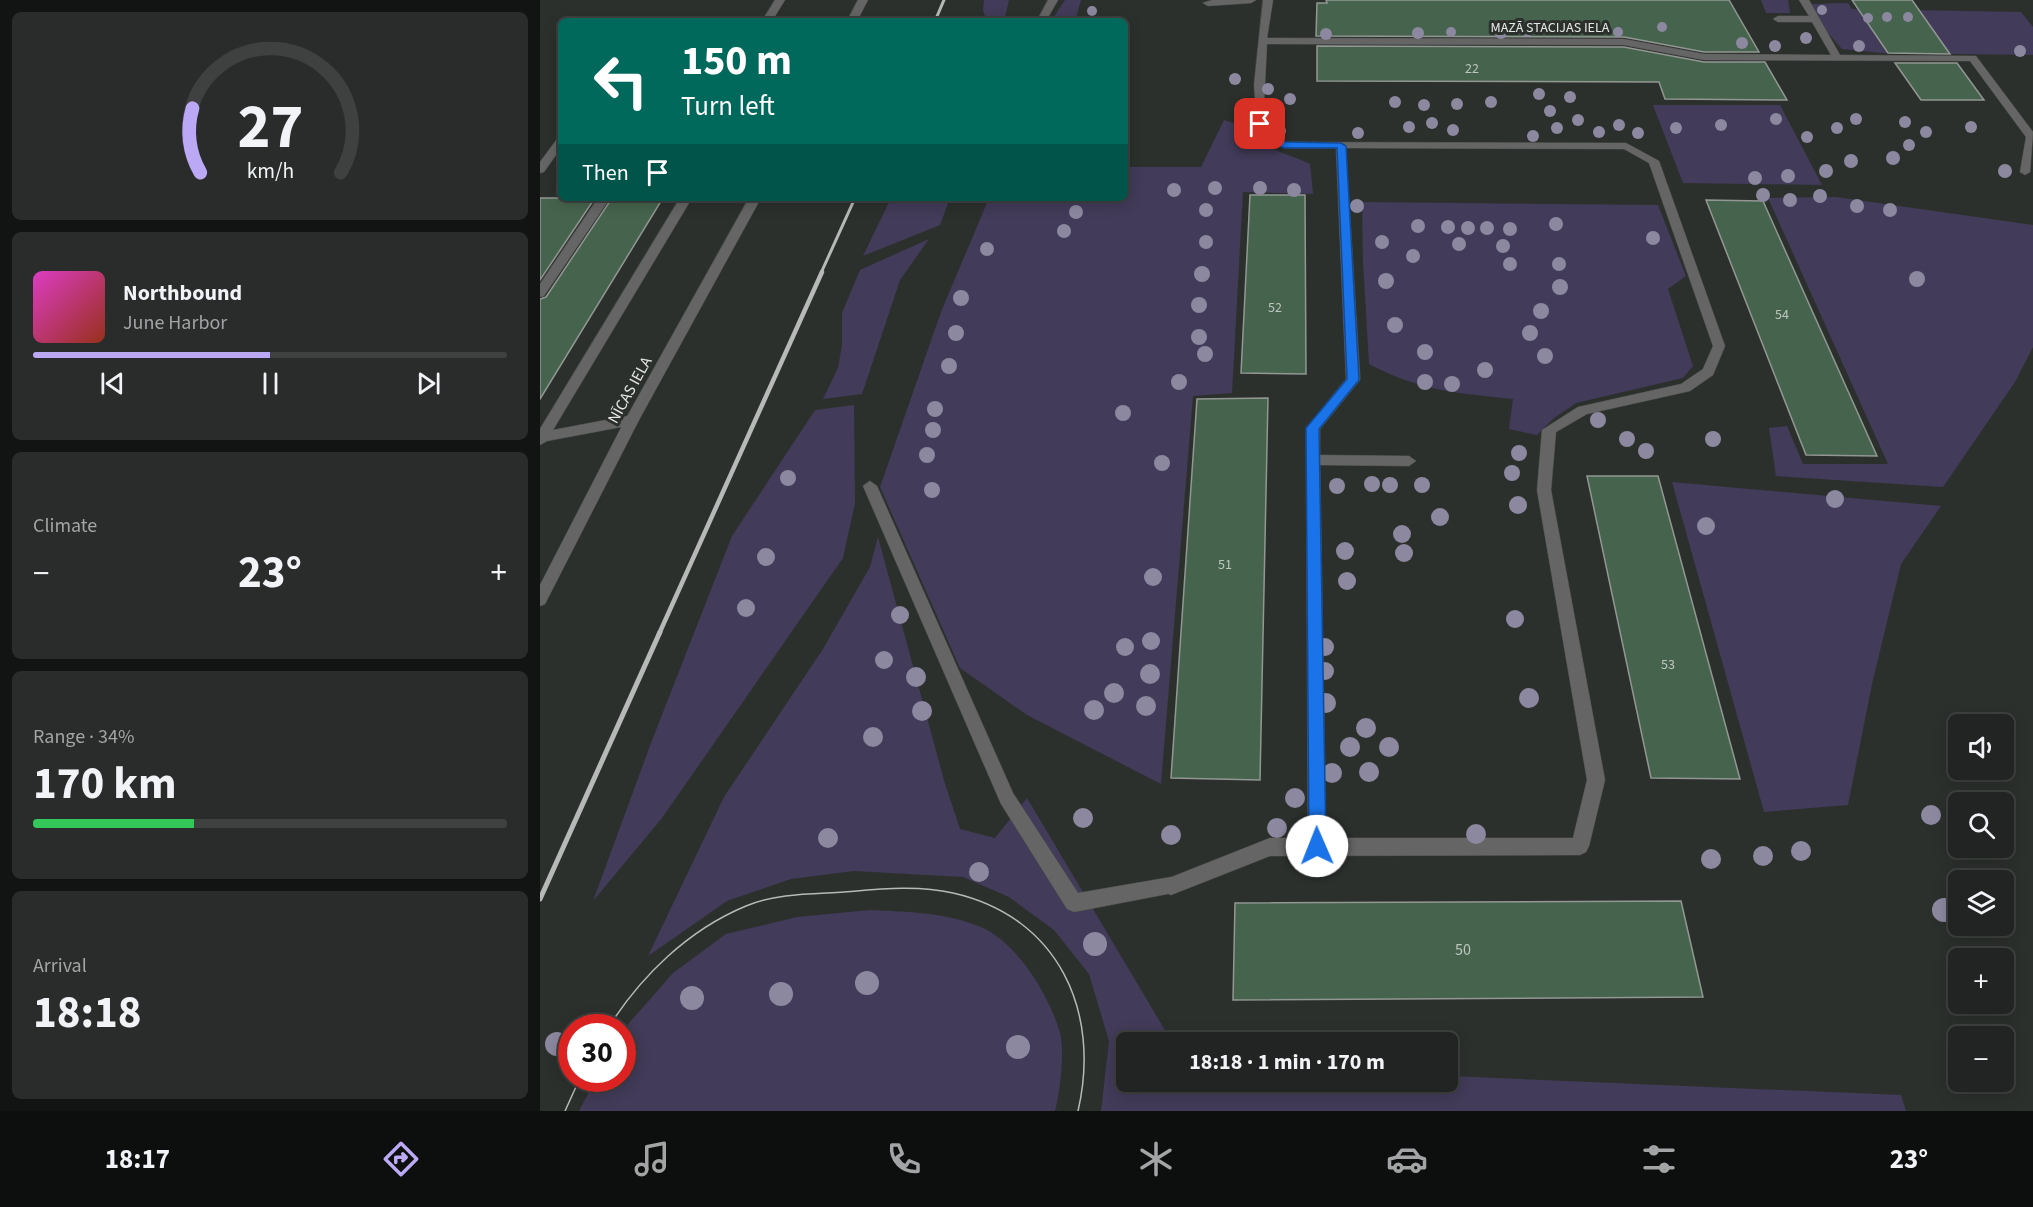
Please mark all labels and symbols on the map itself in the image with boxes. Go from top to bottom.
street label: MAZĀ STACIJAS IELA [1491,18,1610,38]
house number: 22 [1465,59,1479,79]
pin [1234,98,1285,149]
house number: 52 [1268,298,1282,318]
house number: 54 [1775,305,1789,325]
street label: NĪCAS IELA [603,352,658,427]
house number: 51 [1218,555,1232,575]
house number: 53 [1661,655,1675,675]
position arrow [1285,814,1349,878]
house number: 50 [1455,939,1471,961]
speed limit sign: 30 [558,1014,636,1092]

